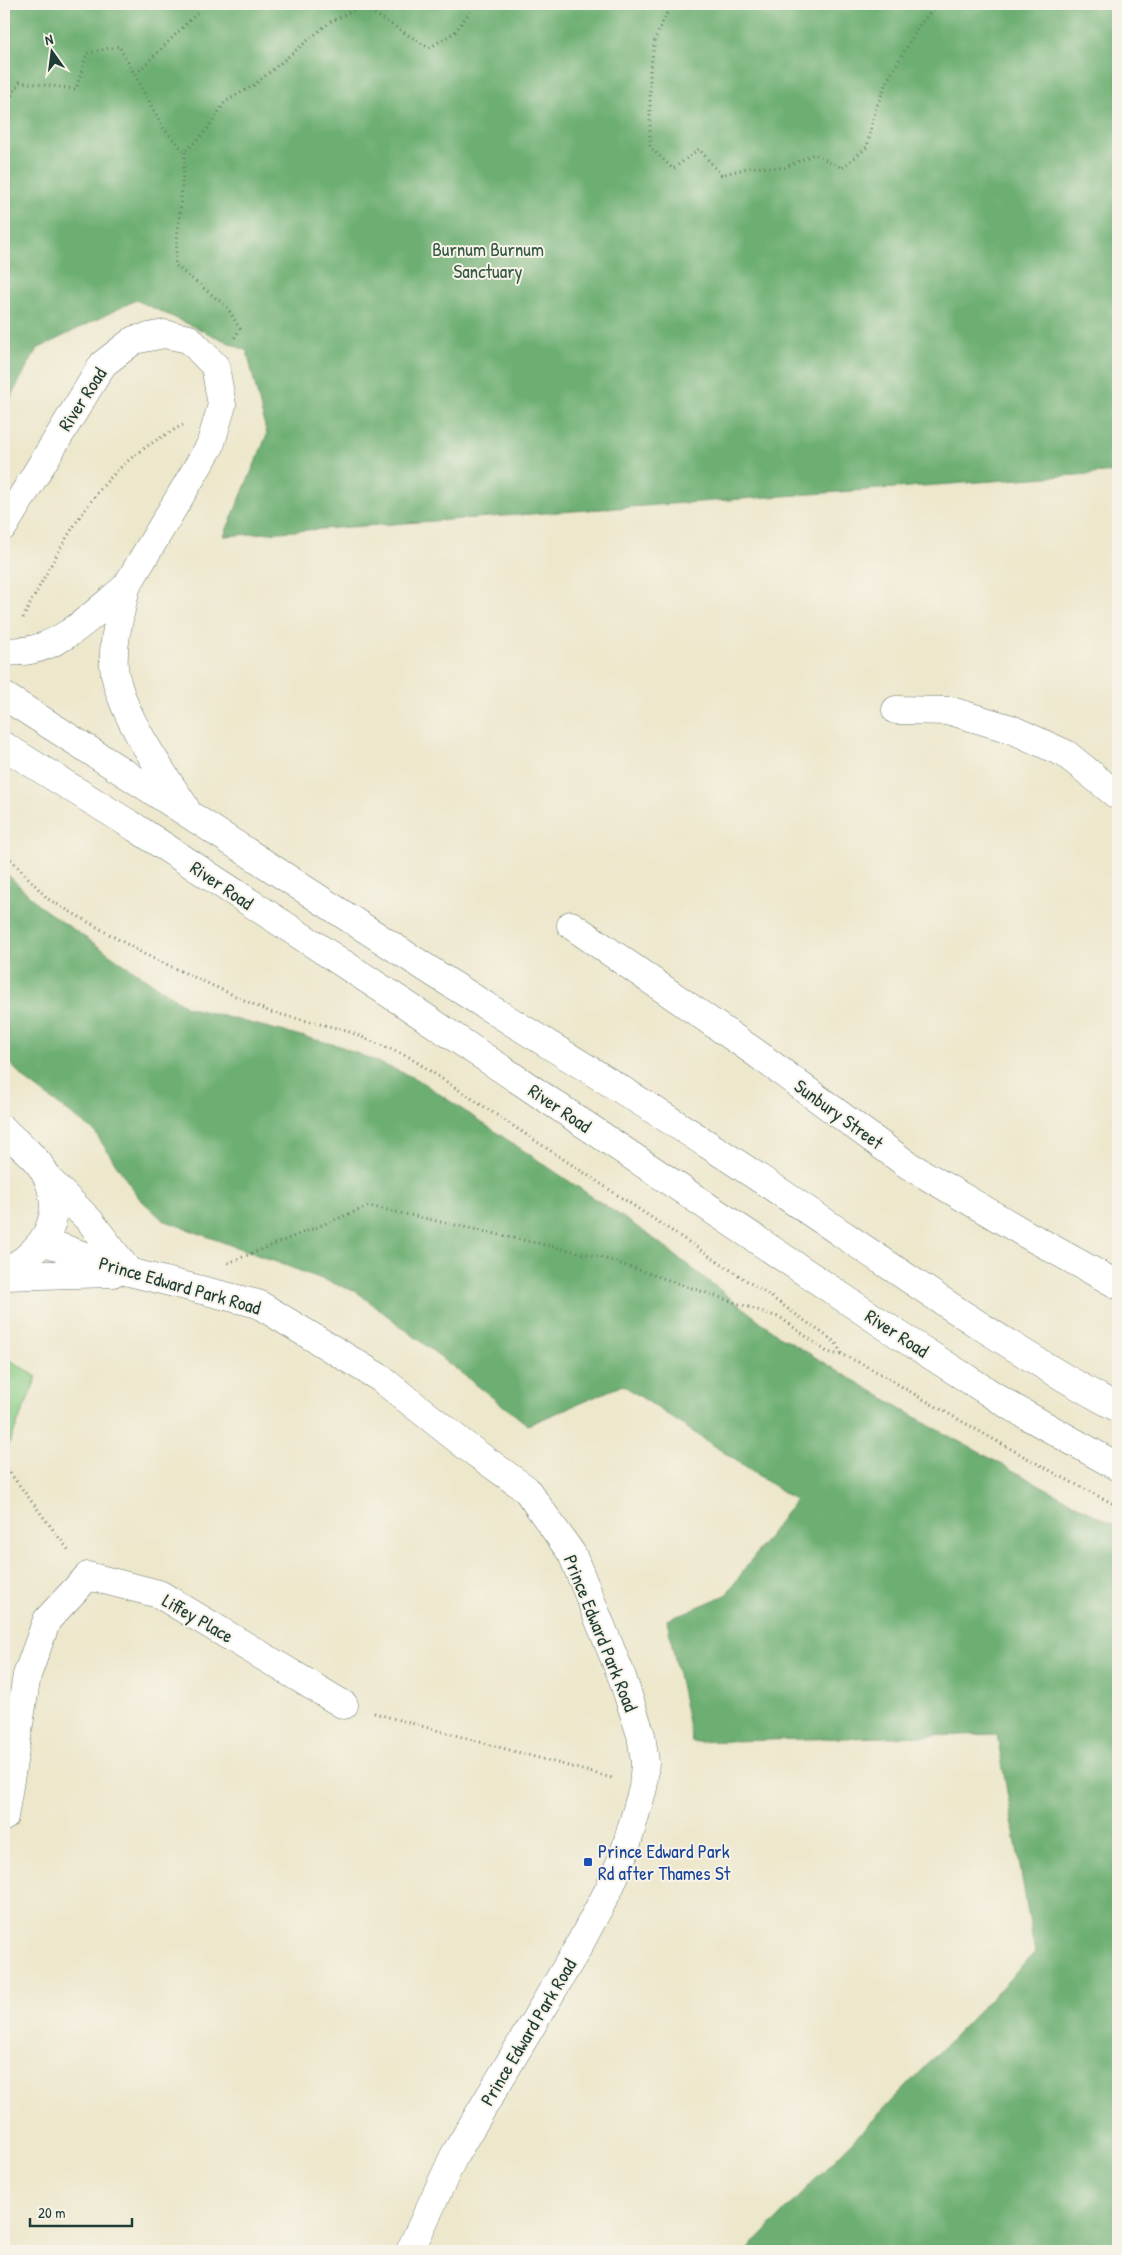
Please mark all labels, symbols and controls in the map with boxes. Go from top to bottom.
north arrow [28,28,78,78]
text: N [43,29,55,49]
park label: Burnum Burnum Sanctuary [432,236,544,284]
street label: River Road [52,362,113,436]
street label: River Road [185,854,259,916]
street label: Sunbury Street [789,1073,889,1155]
street label: River Road [523,1077,597,1139]
street label: Prince Edward Park Road [96,1249,264,1321]
street label: River Road [860,1303,934,1364]
street label: Prince Edward Park Road [558,1551,645,1716]
street label: Liffey Place [158,1587,239,1649]
place label: Prince Edward Park Rd after Thames St [598,1838,731,1886]
marker: Prince Edward Park Rd after Thames St [582,1856,594,1868]
street label: Prince Edward Park Road [474,1953,582,2110]
scale bar [30,2195,132,2227]
text: 20 m [38,2202,65,2223]

